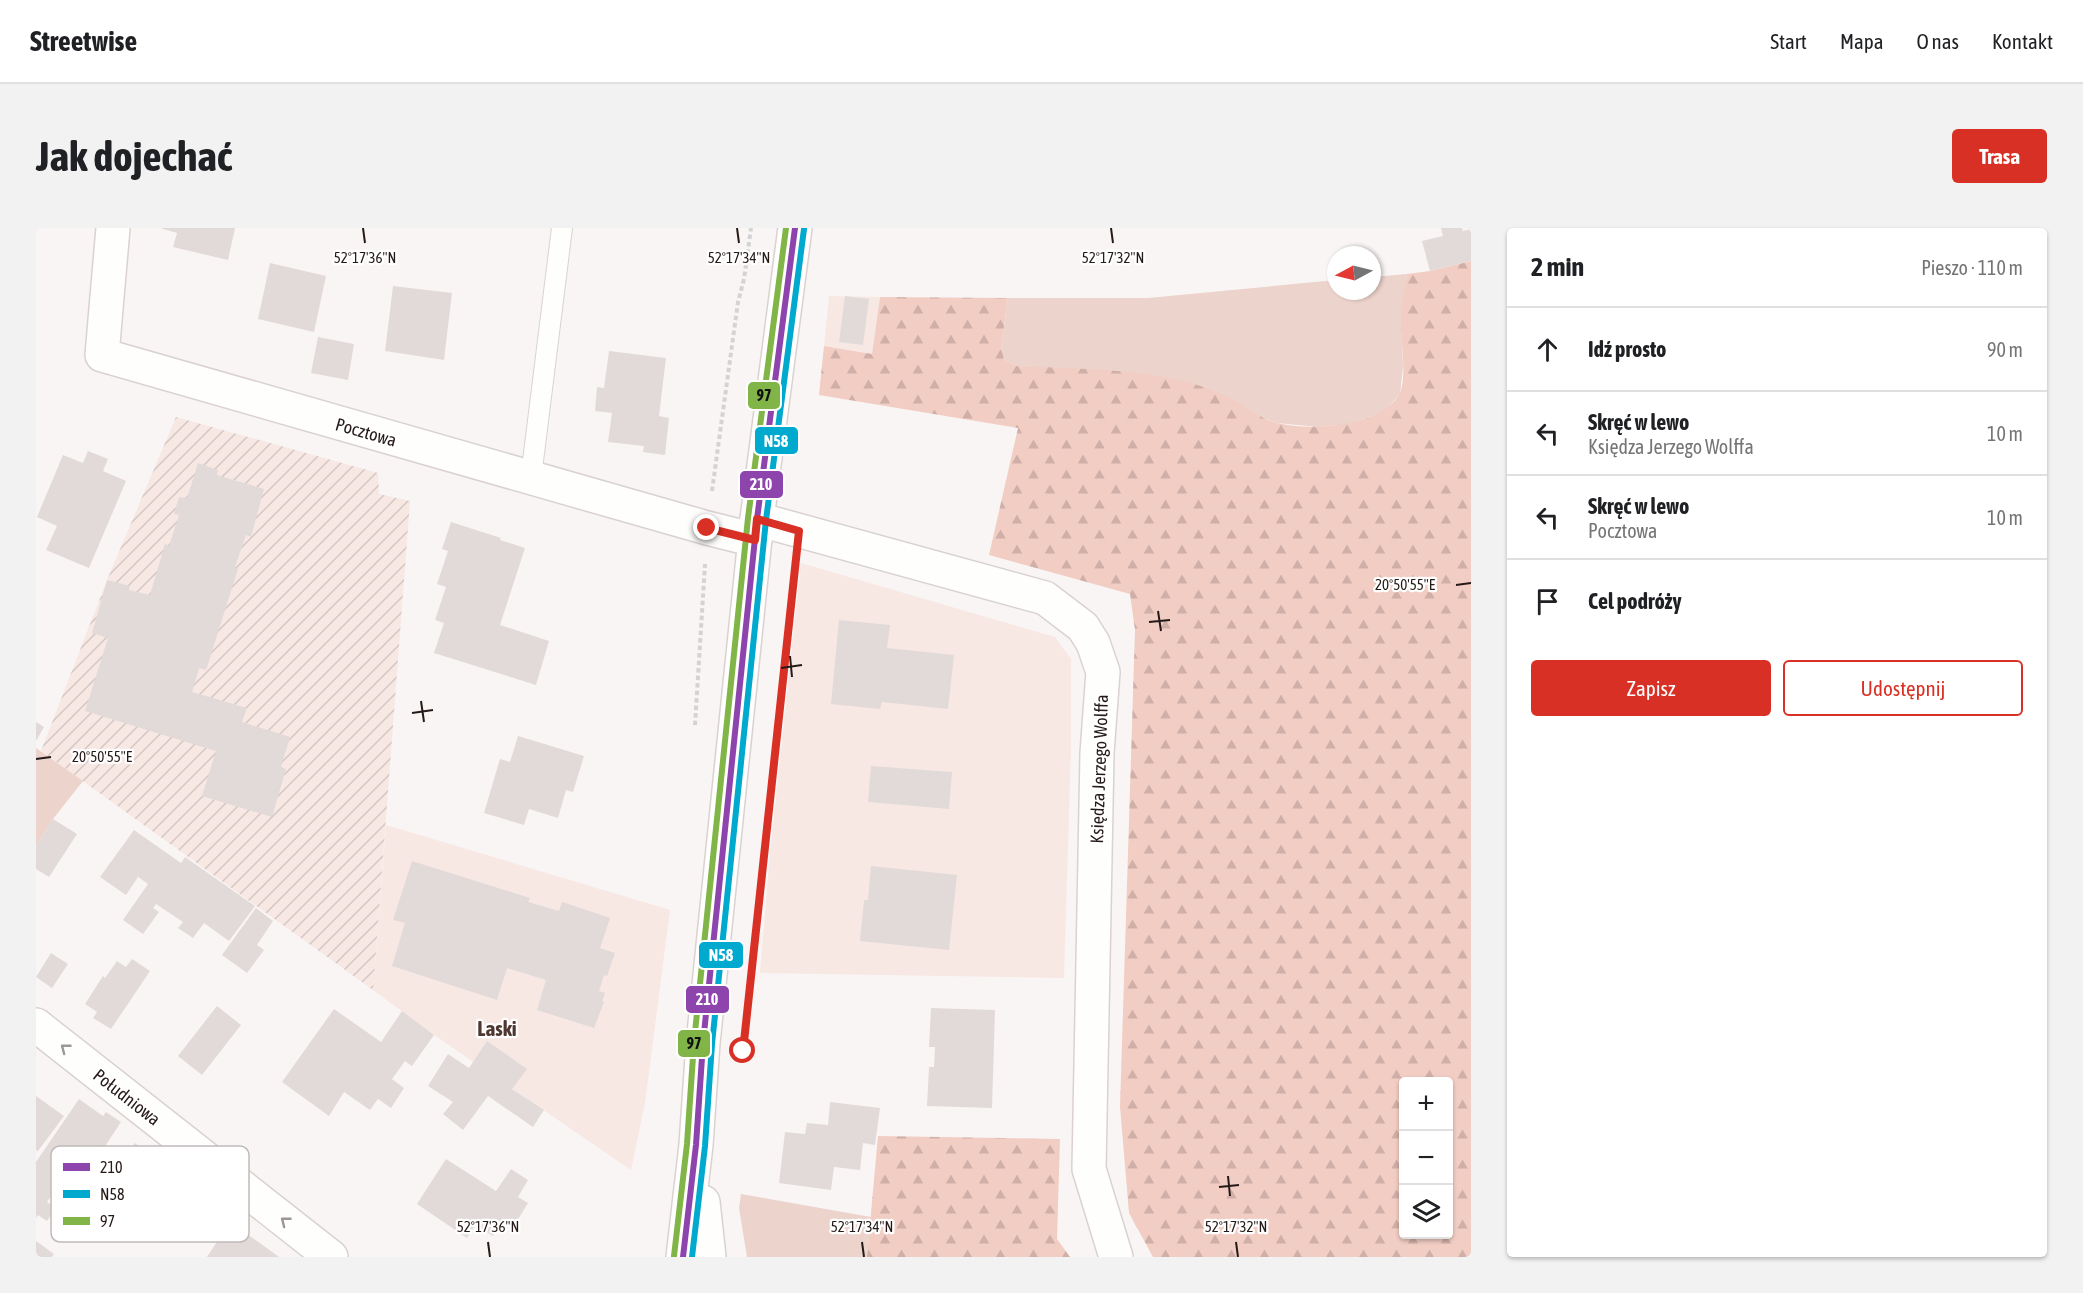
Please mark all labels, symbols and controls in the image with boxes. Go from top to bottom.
text: Streetwise [30,25,137,57]
text: Start [1770,29,1807,53]
text: Mapa [1840,29,1883,53]
text: O nas [1916,29,1959,53]
text: Kontakt [1992,29,2053,53]
button: Trasa [1952,129,2047,183]
text: Jak dojechać [36,132,232,180]
north arrow [1327,246,1381,300]
text: 52°17'36"N [334,249,396,266]
text: 52°17'34"N [708,249,770,266]
text: 52°17'32"N [1082,249,1144,266]
text: 2 min [1531,252,1584,282]
text: Pieszo · 110 m [1921,256,2023,279]
icon: ahead [1531,333,1564,366]
text: Idź prosto [1588,336,1666,362]
text: 90 m [1987,338,2023,361]
line badge: 97 [747,381,781,410]
text: 97 [756,386,772,404]
text: Skręć w lewo [1588,409,1689,435]
street label: Pocztowa [333,413,399,451]
icon: left [1531,417,1564,450]
text: 10 m [1987,422,2023,445]
line badge: N58 [754,426,799,455]
text: N58 [764,432,789,450]
text: Księdza Jerzego Wolffa [1588,435,1754,458]
line badge: 210 [739,470,784,499]
text: 210 [750,475,773,493]
text: Skręć w lewo [1588,493,1689,519]
icon: left [1531,501,1564,534]
text: 10 m [1987,506,2023,529]
route end [693,514,719,540]
text: Pocztowa [1588,519,1657,542]
text: 20°50'55"E [1375,576,1436,593]
icon: arrive [1531,585,1564,618]
text: Cel podróży [1588,588,1682,614]
button: Zapisz [1531,660,1771,716]
button: Udostępnij [1783,660,2023,716]
street label: Księdza Jerzego Wolffa [1086,694,1112,844]
text: 20°50'55"E [72,748,133,765]
line badge: N58 [698,941,744,969]
text: N58 [709,946,734,964]
line badge: 210 [685,985,730,1014]
text: 210 [696,990,719,1008]
district label: Laski [477,1016,517,1040]
line badge: 97 [677,1029,711,1058]
text: 97 [686,1034,702,1052]
route start [729,1037,755,1063]
one-way arrow [61,1045,72,1056]
street label: Południowa [89,1064,165,1130]
map controls [1399,1077,1453,1239]
button: + [1399,1077,1453,1131]
button: − [1399,1131,1453,1185]
legend [51,1146,249,1242]
text: 210 [100,1158,123,1176]
text: N58 [100,1185,124,1203]
button: layers [1399,1185,1453,1239]
text: 97 [100,1212,115,1230]
one-way arrow [281,1217,292,1228]
text: 52°17'36"N [457,1218,519,1235]
text: 52°17'34"N [831,1218,893,1235]
text: 52°17'32"N [1205,1218,1267,1235]

